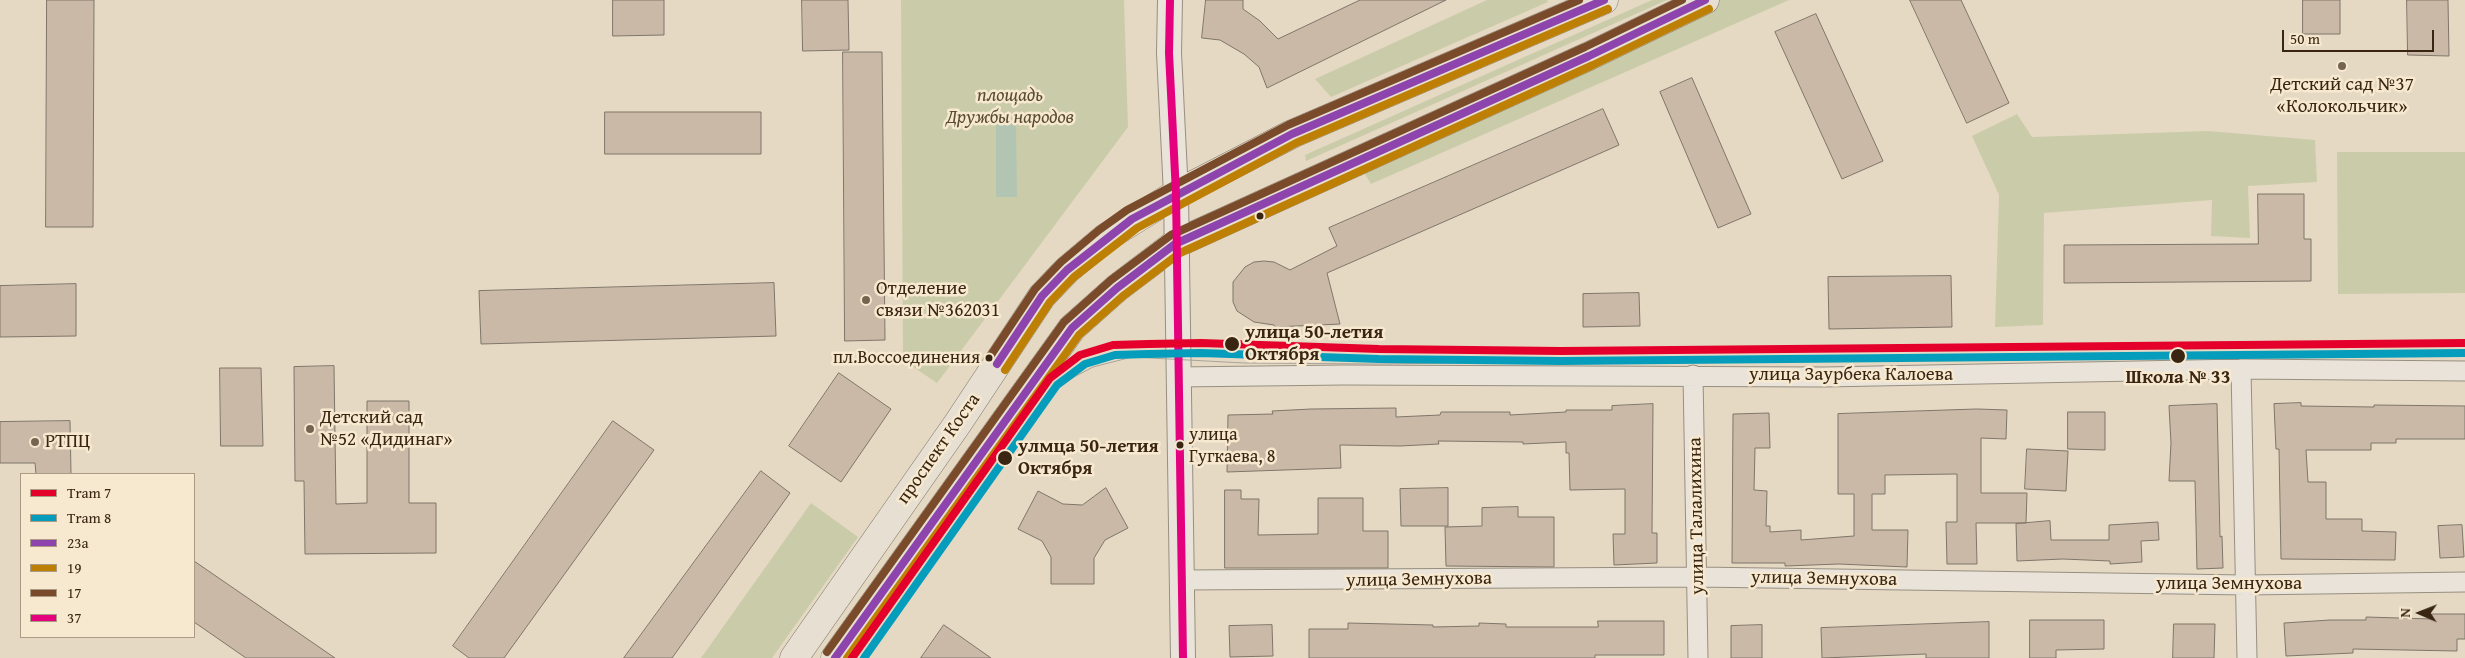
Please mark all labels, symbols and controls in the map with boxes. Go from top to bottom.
scale bar [2285,20,2438,52]
text: 50 m [2290,28,2320,49]
marker: Детский сад №37 «Колокольчик» [2336,60,2348,72]
place label: Детский сад №37 «Колокольчик» [2270,74,2414,118]
park label: площадь Дружбы народов [946,85,1074,129]
unlabelled marker [1255,211,1265,221]
place label: Отделение связи №362031 [876,278,1000,322]
marker: Отделение связи №362031 [860,294,872,306]
place label: улица 50-летия Октября [1245,322,1383,366]
marker: улица 50-летия Октября [1223,335,1241,353]
place label: пл.Воссоединения [833,347,980,369]
marker: Школа № 33 [2169,347,2187,365]
marker: пл.Воссоединения [984,353,994,363]
street label: улица Заурбека Калоева [1749,364,1953,386]
place label: Школа № 33 [2125,367,2231,389]
street label: проспект Коста [892,389,986,509]
place label: Детский сад №52 «Дидинаг» [320,407,452,451]
marker: Детский сад №52 «Дидинаг» [304,423,316,435]
place label: улица Гугкаева, 8 [1189,424,1275,466]
place label: РТПЦ [45,431,90,453]
marker: РТПЦ [29,436,41,448]
place label: улмца 50-летия Октября [1018,436,1159,480]
street label: улица Талалихина [1684,437,1710,595]
marker: улица Гугкаева, 8 [1175,440,1185,450]
marker: улмца 50-летия Октября [996,449,1014,467]
legend [20,473,195,638]
text: Tram 7 [67,482,111,503]
text: Tram 8 [67,507,111,528]
text: 23a [67,532,89,553]
text: 19 [67,557,81,578]
street label: улица Земнухова [1751,566,1897,592]
street label: улица Земнухова [1346,567,1492,593]
street label: улица Земнухова [2156,573,2302,595]
text: 17 [67,582,81,603]
north arrow [2395,588,2445,638]
text: 37 [67,607,81,628]
text: N [2395,608,2415,618]

